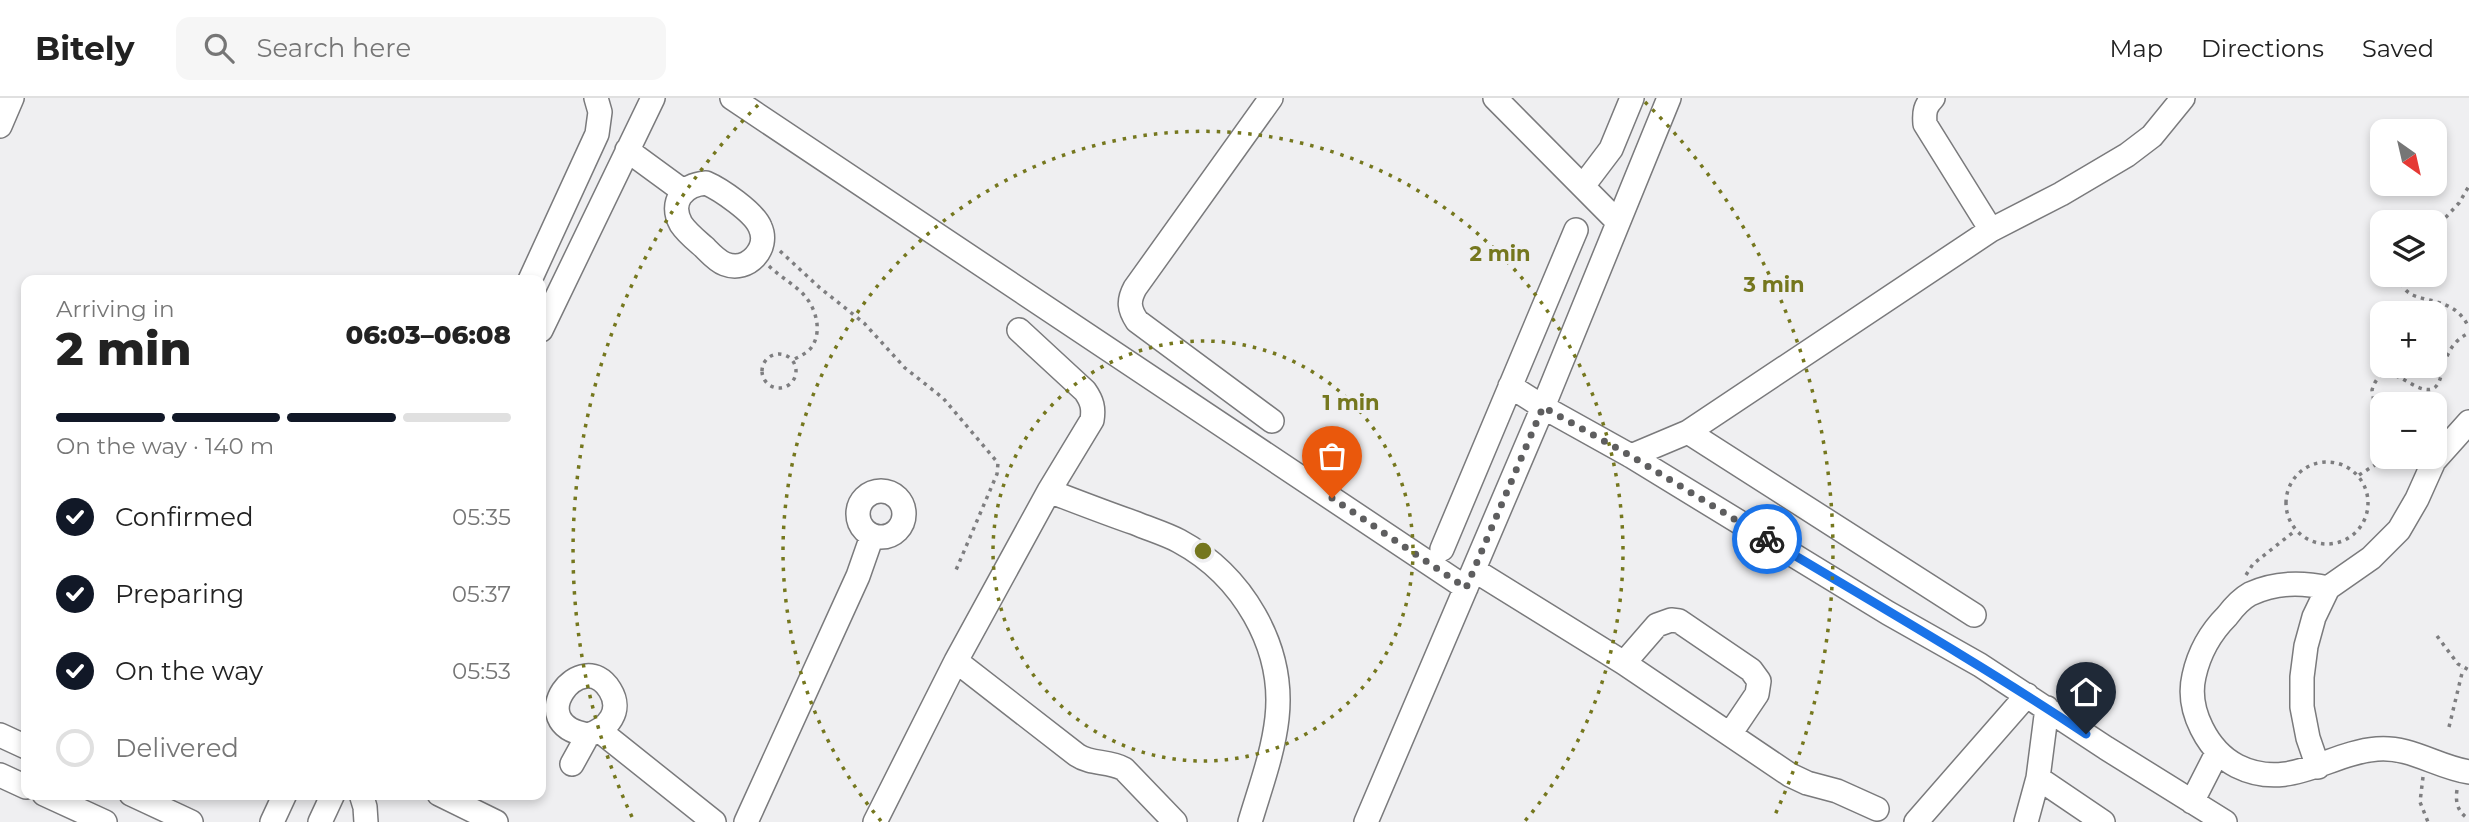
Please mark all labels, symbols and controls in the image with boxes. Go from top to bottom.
search box [176,17,666,80]
text: Bitely [35,28,134,68]
icon: search [200,29,238,67]
text: Search here [256,32,411,64]
text: Map [2110,34,2163,63]
text: Directions [2201,34,2324,63]
text: Saved [2362,34,2434,63]
north arrow [2370,119,2446,196]
map controls [2370,119,2447,469]
button: layers [2370,210,2447,287]
text: 2 min [1469,241,1531,266]
text: 3 min [1742,272,1805,297]
text: Arriving in [56,295,175,323]
button: + [2370,301,2447,378]
text: 06:03–06:08 [345,319,511,351]
text: 2 min [56,320,191,377]
text: 1 min [1322,390,1380,415]
button: − [2370,392,2447,469]
pin [1302,426,1362,498]
text: On the way · 140 m [56,432,274,460]
icon: bag [1313,437,1351,475]
icon: check [56,498,94,536]
text: Confirmed [115,501,254,533]
text: 05:35 [452,503,511,531]
courier [1732,504,1802,574]
icon: bike [1748,520,1786,558]
centre of rings [1191,539,1215,563]
icon: check [56,575,94,613]
text: Preparing [115,578,244,610]
text: 05:37 [452,580,511,608]
icon: check [56,652,94,690]
text: On the way [115,655,263,687]
text: 05:53 [452,657,511,685]
pin [2056,662,2116,734]
icon: home [2067,673,2105,711]
text: Delivered [115,732,239,764]

